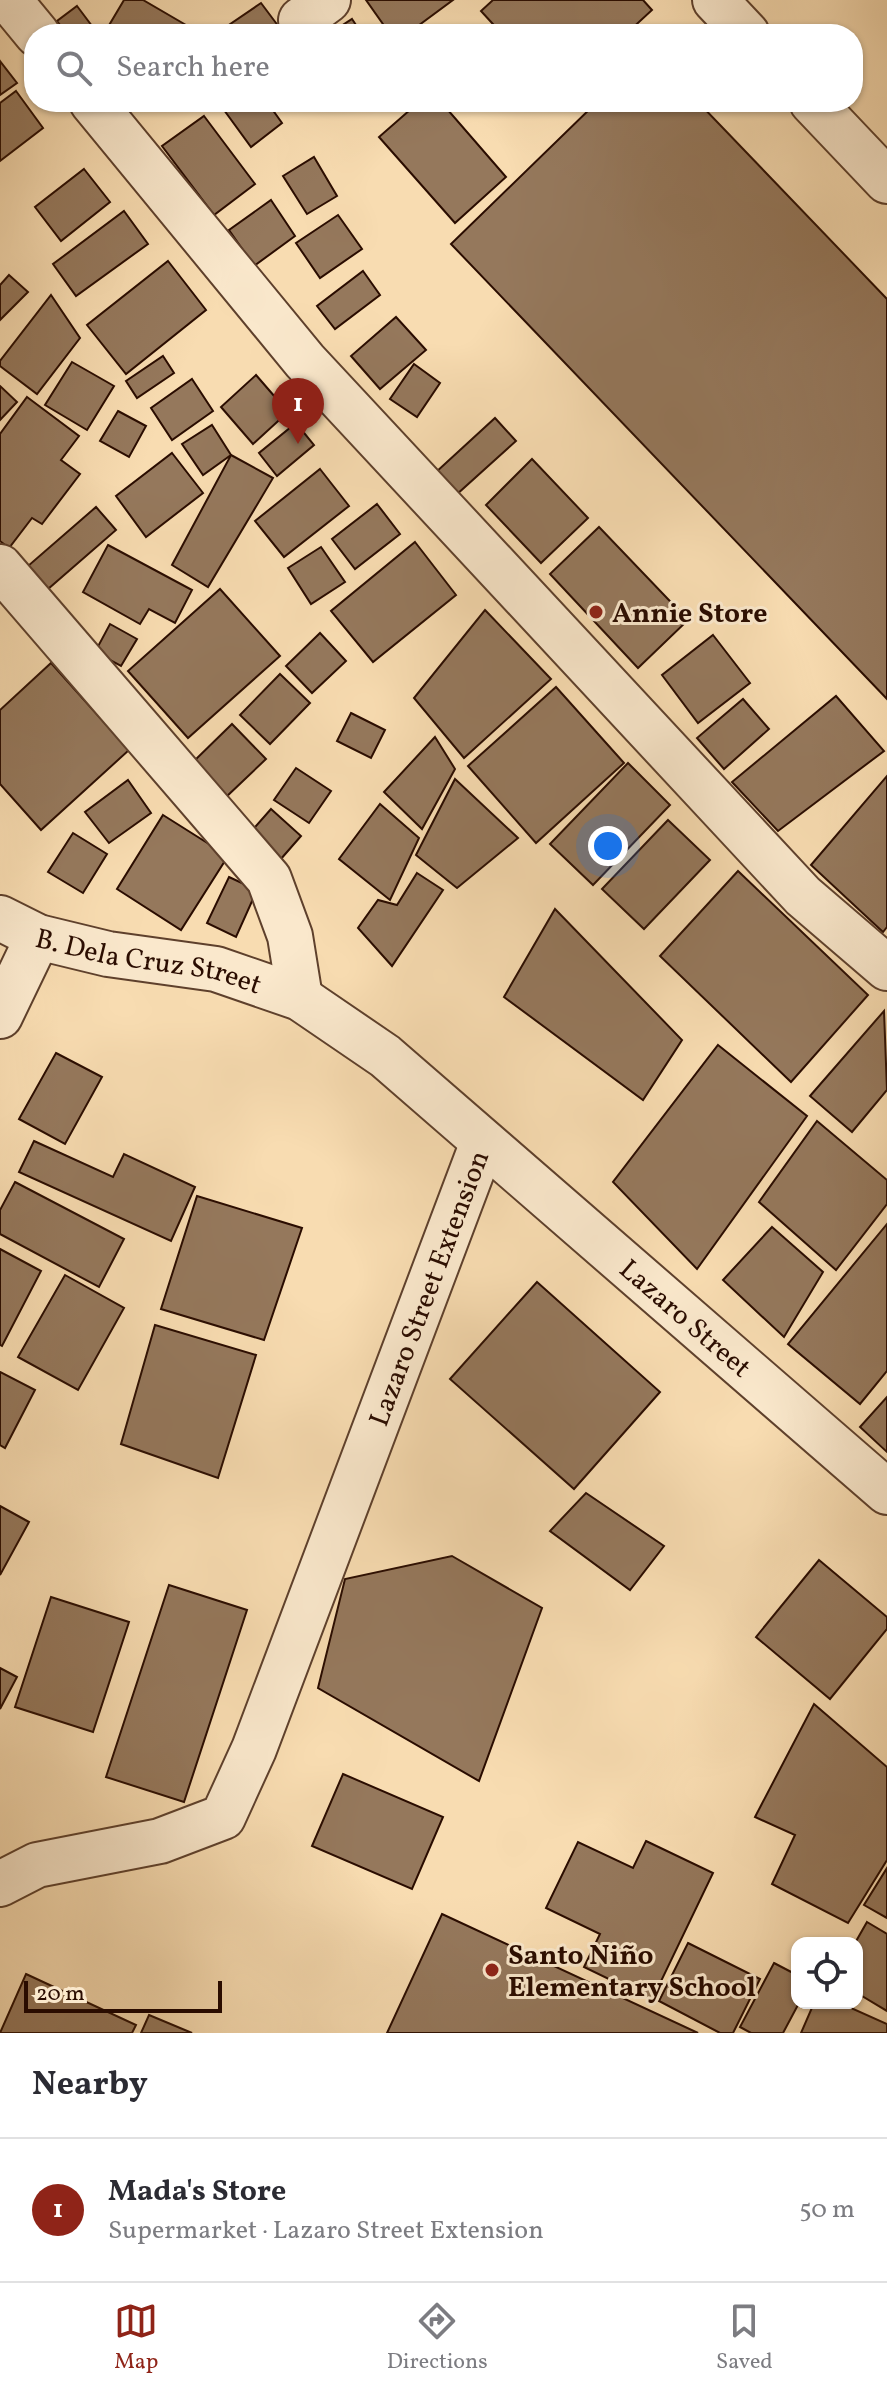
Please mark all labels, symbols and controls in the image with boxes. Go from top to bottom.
search box [24,24,863,112]
icon: search [52,46,96,90]
text: Search here [116,47,270,89]
pin: 1 [272,378,324,444]
place label: Annie Store [612,595,768,634]
marker: Annie Store [587,603,605,621]
your location [588,826,628,866]
street label: B. Dela Cruz Street [31,920,267,1005]
street label: Lazaro Street Extension [361,1145,500,1432]
street label: Lazaro Street [610,1251,759,1388]
place label: Santo Niño Elementary School [508,1937,756,2008]
map controls [791,1937,863,2009]
button: locate [791,1937,863,2009]
marker: Santo Niño Elementary School [483,1961,501,1979]
scale bar [24,1977,222,2013]
text: 20 m [36,1979,85,2010]
text: Nearby [32,2062,148,2109]
text: Mada's Store [108,2171,286,2213]
text: 1 [53,2192,63,2228]
text: 50 m [799,2192,855,2228]
text: Supermarket · Lazaro Street Extension [108,2213,544,2249]
tab: Map [114,2299,158,2378]
tab: Directions [387,2299,488,2378]
tab: Saved [716,2299,773,2378]

